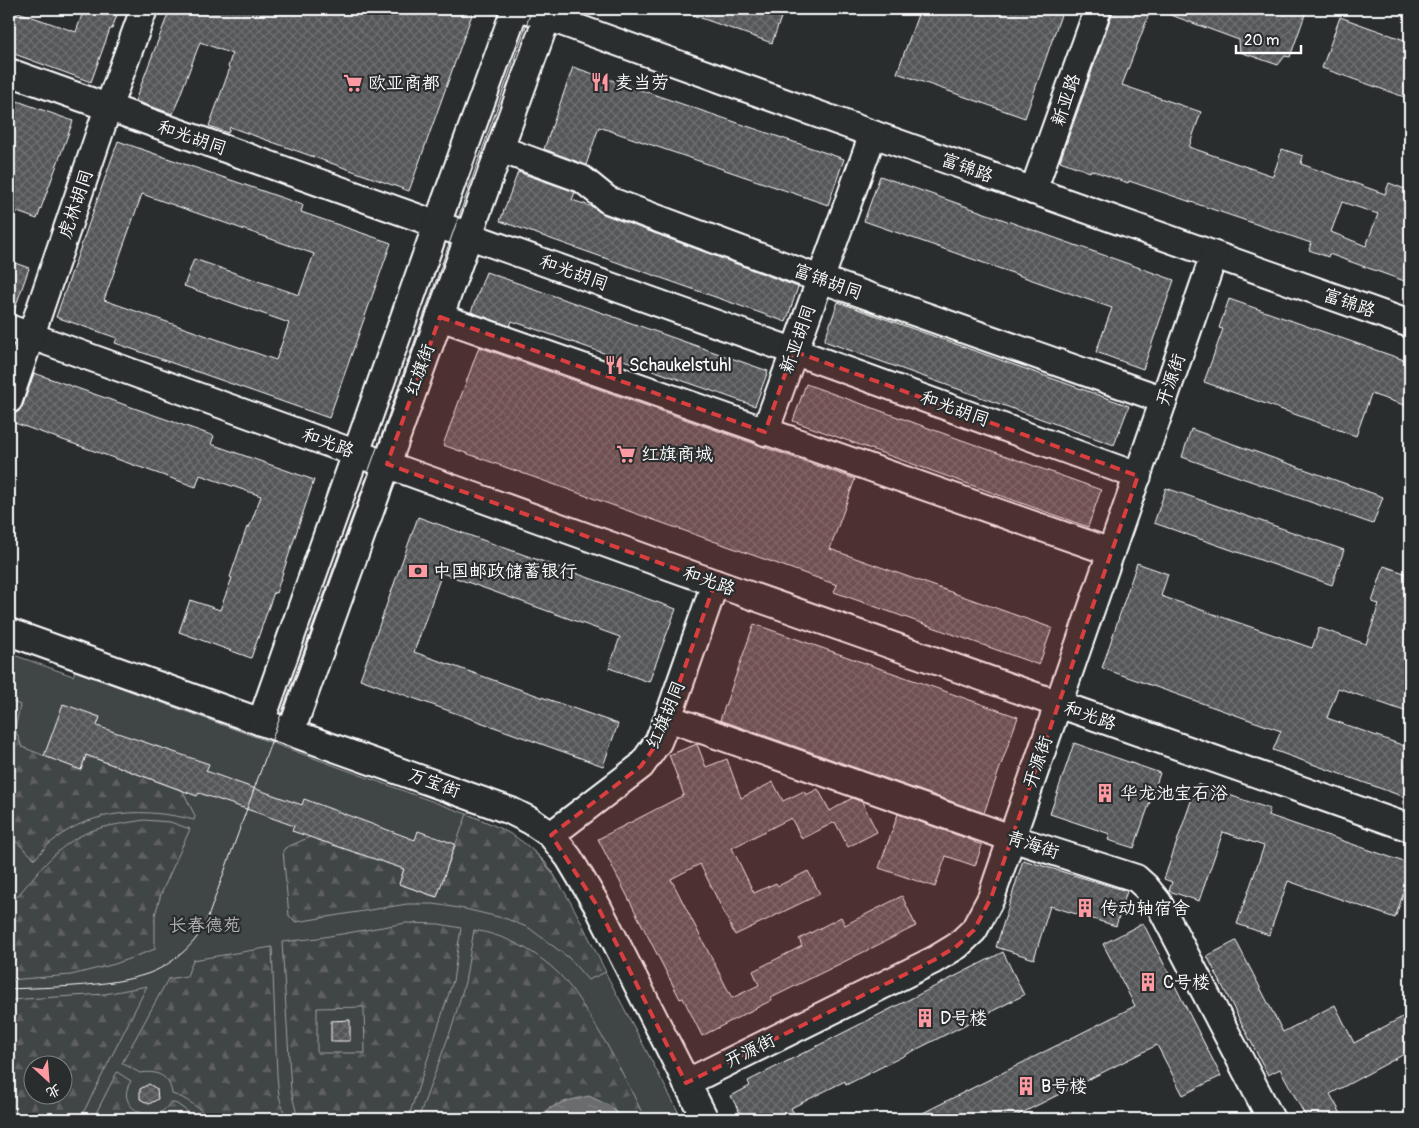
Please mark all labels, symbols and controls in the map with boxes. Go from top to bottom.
scale bar [1236,22,1302,54]
text: 20 m [1244,31,1279,50]
restaurant icon: 麦当劳 [589,71,611,93]
place label: 麦当劳 [615,71,669,94]
street label: 新亚路 [1046,71,1086,129]
supermarket icon: 欧亚商都 [342,72,364,94]
place label: 欧亚商都 [368,72,440,95]
street label: 和光胡同 [154,115,230,161]
street label: 富锦路 [938,148,996,188]
street label: 虎林胡同 [53,166,99,242]
street label: 和光胡同 [536,250,612,296]
street label: 富锦胡同 [790,259,866,305]
street label: 富锦路 [1320,283,1378,323]
street label: 新亚胡同 [775,301,821,377]
street label: 红旗街 [400,341,440,399]
street label: 开源街 [1151,351,1191,409]
restaurant icon: Schaukelstuhl [603,354,625,376]
place label: Schaukelstuhl [629,354,732,377]
street label: 和光胡同 [917,386,993,432]
street label: 和光路 [299,423,357,463]
supermarket icon: 红旗商城 [615,443,637,465]
place label: 红旗商城 [641,443,713,466]
bank icon: 中国邮政储蓄银行 [407,560,429,582]
place label: 中国邮政储蓄银行 [433,560,577,583]
street label: 和光路 [680,561,738,601]
street label: 红旗胡同 [641,677,691,753]
street label: 和光路 [1061,696,1119,736]
street label: 开源街 [1018,733,1058,791]
street label: 万宝街 [405,763,463,803]
building icon: 华龙池宝石浴 [1094,782,1116,804]
place label: 华龙池宝石浴 [1120,782,1228,805]
street label: 青海街 [1004,826,1062,864]
building icon: 传动轴宿舍 [1074,897,1096,919]
place label: 传动轴宿舍 [1100,897,1190,920]
park label: 长春德苑 [169,914,241,937]
building icon: C号楼 [1137,971,1159,993]
place label: C号楼 [1163,971,1210,994]
building icon: D号楼 [914,1007,936,1029]
place label: D号楼 [940,1007,987,1030]
street label: 开源街 [721,1029,779,1073]
north arrow [22,1056,72,1106]
building icon: B号楼 [1015,1075,1037,1097]
place label: B号楼 [1041,1075,1087,1098]
text: 北 [43,1081,63,1102]

